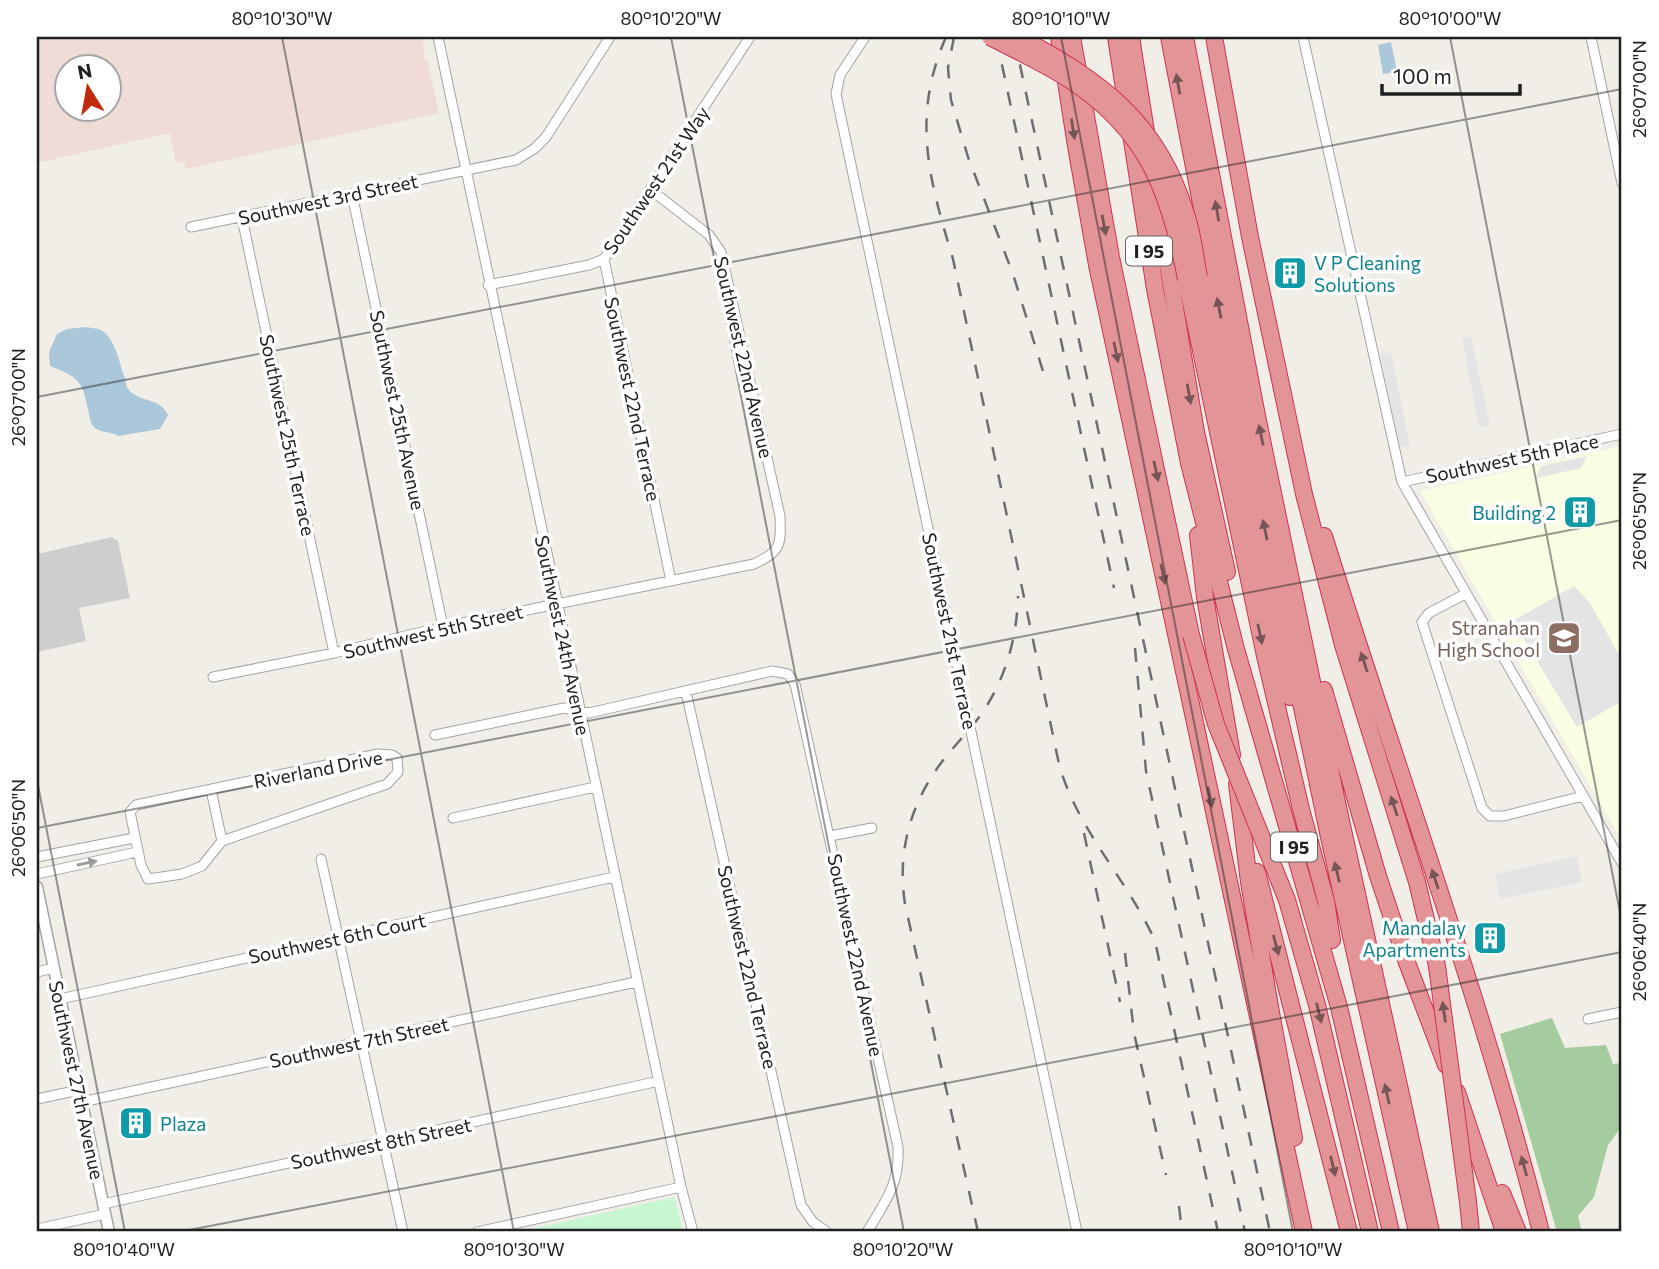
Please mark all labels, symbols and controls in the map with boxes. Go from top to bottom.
text: 80°10'30"W [231,7,333,29]
text: 80°10'20"W [621,7,721,29]
text: 80°10'10"W [1012,7,1110,29]
text: 80°10'00"W [1399,7,1501,29]
text: 26°07'00"N [1628,40,1650,138]
north arrow [52,52,122,122]
scale bar [1382,52,1521,96]
text: N [75,58,94,83]
text: 100 m [1393,63,1452,88]
one-way arrow [1172,73,1183,95]
street label: Southwest 21st Way [598,102,714,258]
one-way arrow [1068,118,1079,140]
street label: Southwest 3rd Street [236,169,420,229]
one-way arrow [1211,200,1222,222]
one-way arrow [1099,214,1110,236]
road number: I 95 [1126,236,1172,265]
place label: V P Cleaning Solutions [1314,251,1421,296]
street label: Southwest 22nd Avenue [710,254,778,460]
building icon: V P Cleaning Solutions [1271,254,1309,292]
street label: Southwest 22nd Terrace [600,295,666,503]
one-way arrow [1214,297,1225,319]
street label: Southwest 25th Avenue [366,308,430,512]
street label: Southwest 25th Terrace [255,332,321,538]
one-way arrow [1110,341,1121,363]
text: 26°07'00"N [7,348,29,446]
one-way arrow [1184,383,1195,405]
one-way arrow [1256,424,1267,446]
street label: Southwest 5th Place [1424,428,1600,488]
one-way arrow [1150,461,1161,483]
text: 26°06'50"N [1628,472,1650,570]
building icon: Building 2 [1561,493,1599,531]
place label: Building 2 [1472,501,1556,524]
one-way arrow [1260,519,1271,541]
street label: Southwest 21st Terrace [918,531,982,731]
street label: Southwest 24th Avenue [531,533,595,737]
one-way arrow [1158,563,1169,585]
street label: Southwest 5th Street [341,599,525,663]
place label: Stranahan High School [1437,616,1540,661]
school or university icon: Stranahan High School [1545,619,1583,657]
one-way arrow [1255,623,1266,645]
one-way arrow [1359,652,1369,673]
street label: Riverland Drive [252,745,384,793]
text: 26°06'50"N [7,779,29,877]
one-way arrow [1205,786,1216,808]
one-way arrow [1388,795,1398,816]
road number: I 95 [1271,832,1317,862]
street label: Southwest 22nd Avenue [823,852,889,1058]
one-way arrow [76,857,98,868]
one-way arrow [1331,861,1342,883]
street label: Southwest 22nd Terrace [713,863,783,1071]
one-way arrow [1429,868,1440,889]
text: 26°06'40"N [1628,903,1650,1001]
street label: Southwest 6th Court [246,908,428,968]
place label: Mandalay Apartments [1362,916,1466,961]
building icon: Mandalay Apartments [1471,919,1509,957]
one-way arrow [1271,934,1282,956]
street label: Southwest 27th Avenue [45,978,109,1182]
one-way arrow [1439,1001,1450,1023]
one-way arrow [1314,1002,1325,1024]
street label: Southwest 7th Street [267,1012,451,1072]
one-way arrow [1382,1083,1393,1105]
building icon: Plaza [117,1104,155,1142]
place label: Plaza [160,1112,206,1135]
street label: Southwest 8th Street [289,1113,474,1173]
one-way arrow [1327,1155,1338,1177]
one-way arrow [1518,1155,1528,1176]
text: 80°10'40"W [73,1238,175,1260]
text: 80°10'30"W [463,1238,565,1260]
text: 80°10'20"W [853,1238,953,1260]
text: 80°10'10"W [1244,1238,1342,1260]

